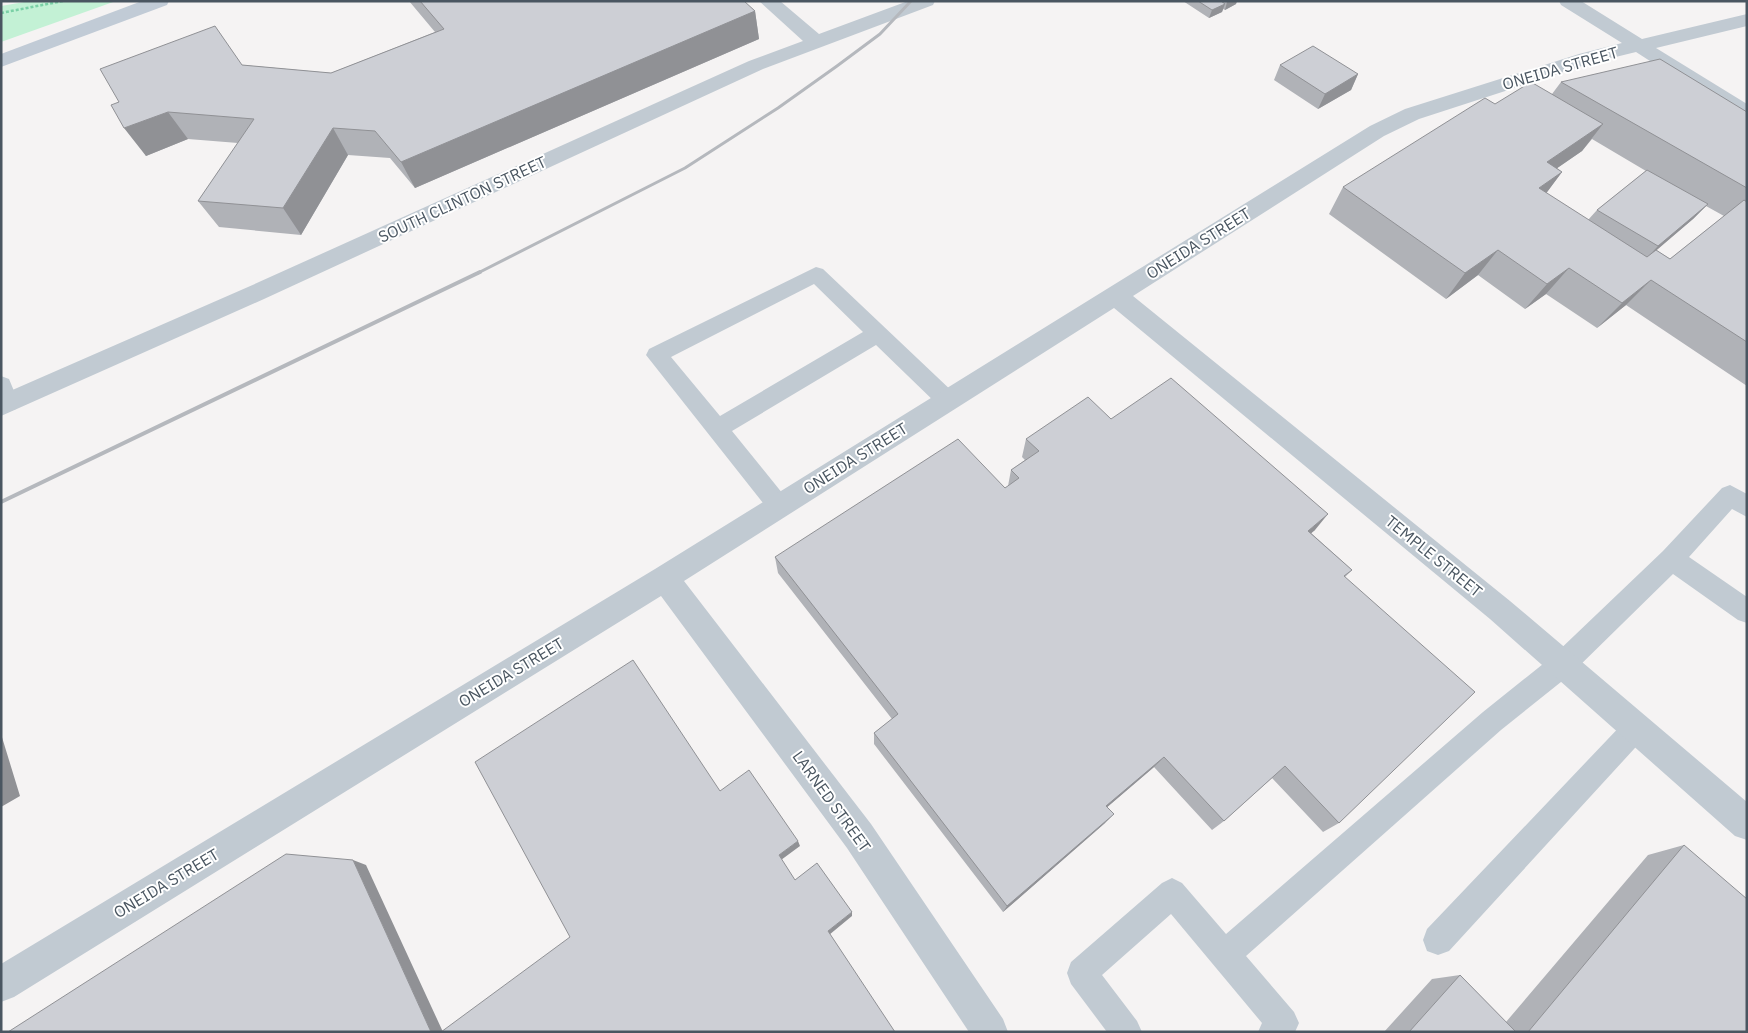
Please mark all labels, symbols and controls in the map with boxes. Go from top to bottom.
street label: ONEIDA STREET [1500,42,1620,94]
street label: SOUTH CLINTON STREET [375,151,549,247]
street label: ONEIDA STREET [1142,203,1254,283]
street label: ONEIDA STREET [799,418,911,498]
street label: TEMPLE STREET [1382,511,1486,601]
street label: ONEIDA STREET [455,633,567,711]
street label: LARNED STREET [789,746,875,856]
street label: ONEIDA STREET [110,844,222,922]

